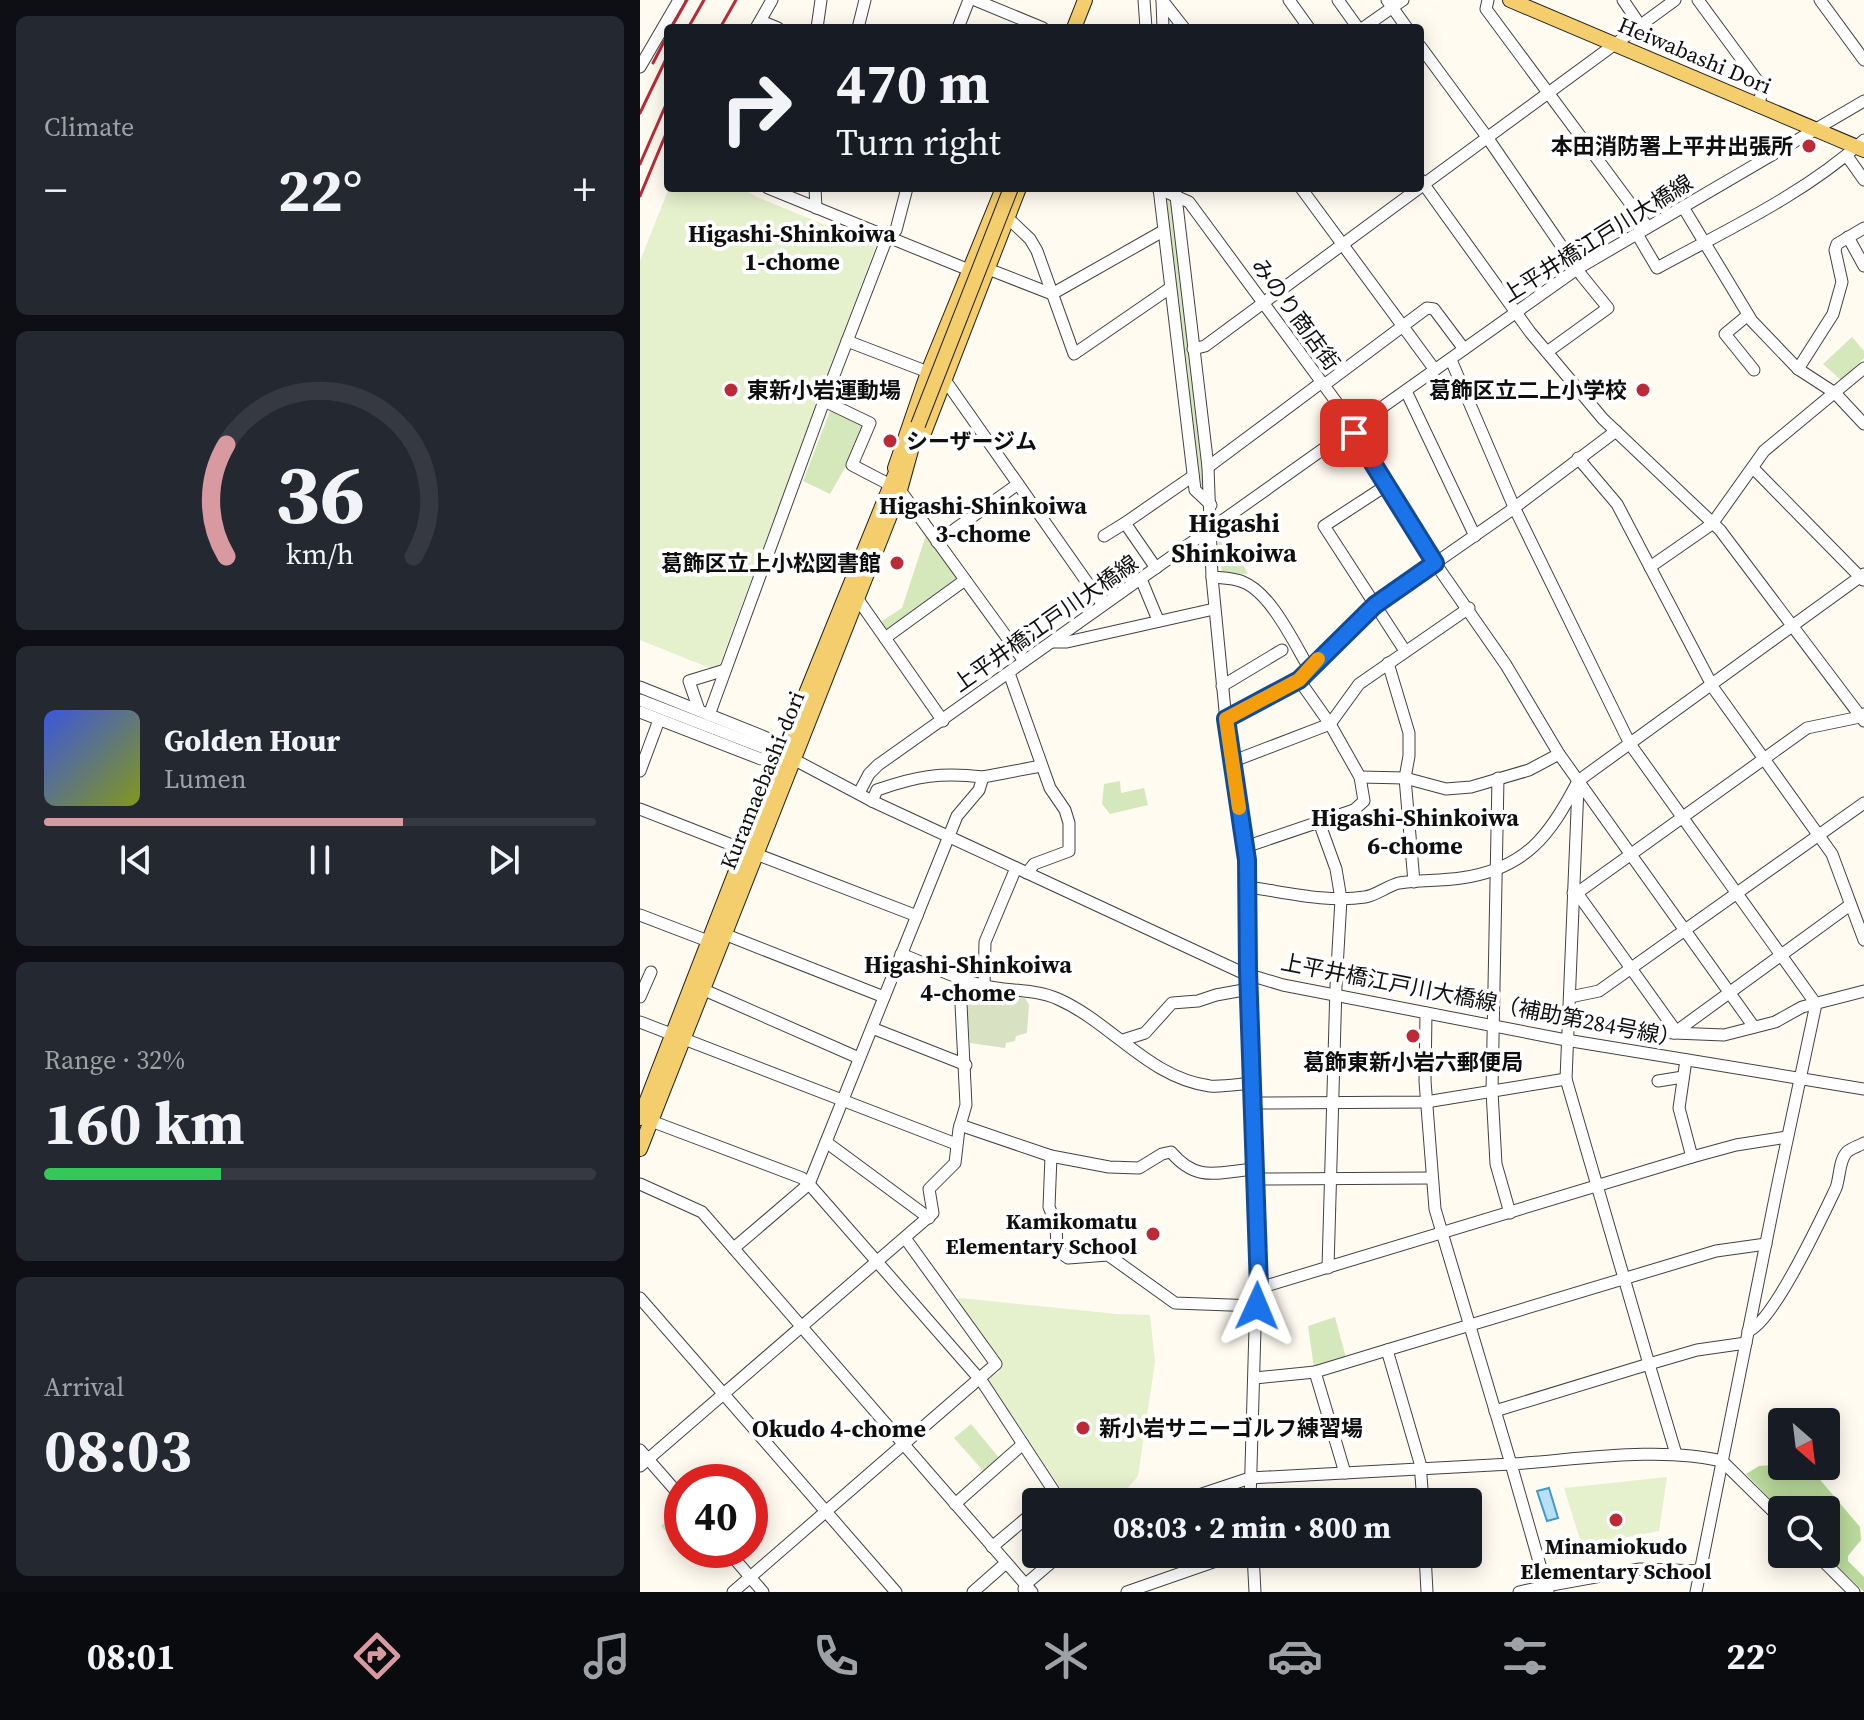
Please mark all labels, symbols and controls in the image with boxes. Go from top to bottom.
street label: Heiwabashi Dori [1614,9,1776,101]
text: 470 m [836,45,990,122]
icon: right [704,56,808,160]
text: Climate [44,109,134,145]
text: Turn right [836,118,1001,167]
place label: 本田消防署上平井出張所 [1551,131,1793,161]
marker: 本田消防署上平井出張所 [1800,137,1818,155]
text: 22° [278,149,362,231]
text: − [44,159,67,220]
text: + [573,159,596,220]
street label: 上平井橋江戸川大橋線 [1496,167,1698,309]
district label: Higashi-Shinkoiwa 1-chome [688,217,896,278]
street label: みのり商店街 [1245,252,1347,376]
place label: 東新小岩運動場 [747,375,901,405]
place label: 葛飾区立二上小学校 [1429,375,1627,405]
marker: 東新小岩運動場 [722,381,740,399]
marker: 葛飾区立二上小学校 [1634,381,1652,399]
pin [1320,399,1388,467]
icon: arrive [1332,411,1376,455]
place label: シーザージム [906,426,1037,456]
marker: シーザージム [881,432,899,450]
text: 36 [275,436,365,550]
district label: Higashi-Shinkoiwa 3-chome [879,489,1087,550]
district label: Higashi Shinkoiwa [1171,505,1297,571]
text: km/h [286,534,354,574]
place label: 葛飾区立上小松図書館 [661,548,881,578]
street label: 上平井橋江戸川大橋線 [946,548,1144,698]
marker: 葛飾区立上小松図書館 [888,554,906,572]
street label: Kuramaebashi-dori [713,686,811,874]
text: Golden Hour [164,720,340,761]
text: Lumen [164,761,246,797]
district label: Higashi-Shinkoiwa 6-chome [1311,801,1519,862]
icon: previous [114,838,158,882]
icon: pause [298,838,342,882]
icon: next [482,838,526,882]
street label: 上平井橋江戸川大橋線（補助第284号線） [1278,946,1684,1054]
district label: Higashi-Shinkoiwa 4-chome [864,948,1072,1009]
marker: 葛飾東新小岩六郵便局 [1404,1027,1422,1045]
text: Range · 32% [44,1042,185,1078]
place label: 葛飾東新小岩六郵便局 [1303,1047,1523,1077]
text: 160 km [44,1082,245,1164]
place label: Kamikomatu Elementary School [946,1206,1137,1261]
marker: Kamikomatu Elementary School [1144,1225,1162,1243]
position arrow [1215,1264,1299,1348]
text: Arrival [44,1369,124,1405]
north arrow [1768,1408,1840,1480]
map controls [1768,1408,1840,1568]
text: 08:03 [44,1409,192,1491]
district label: Okudo 4-chome [752,1412,926,1445]
place label: 新小岩サニーゴルフ練習場 [1099,1413,1363,1443]
marker: 新小岩サニーゴルフ練習場 [1074,1419,1092,1437]
speed limit sign: 40 [664,1464,768,1568]
button: search [1768,1496,1840,1568]
text: 08:03 · 2 min · 800 m [1113,1507,1391,1548]
marker: Minamiokudo Elementary School [1607,1511,1625,1529]
place label: Minamiokudo Elementary School [1520,1531,1712,1586]
icon: directions [349,1628,405,1684]
icon: music [579,1628,635,1684]
icon: phone [808,1628,864,1684]
icon: climate [1038,1628,1094,1684]
icon: car [1267,1628,1323,1684]
icon: filters [1497,1628,1553,1684]
text: 08:01 [87,1632,176,1681]
text: 22° [1726,1632,1777,1681]

